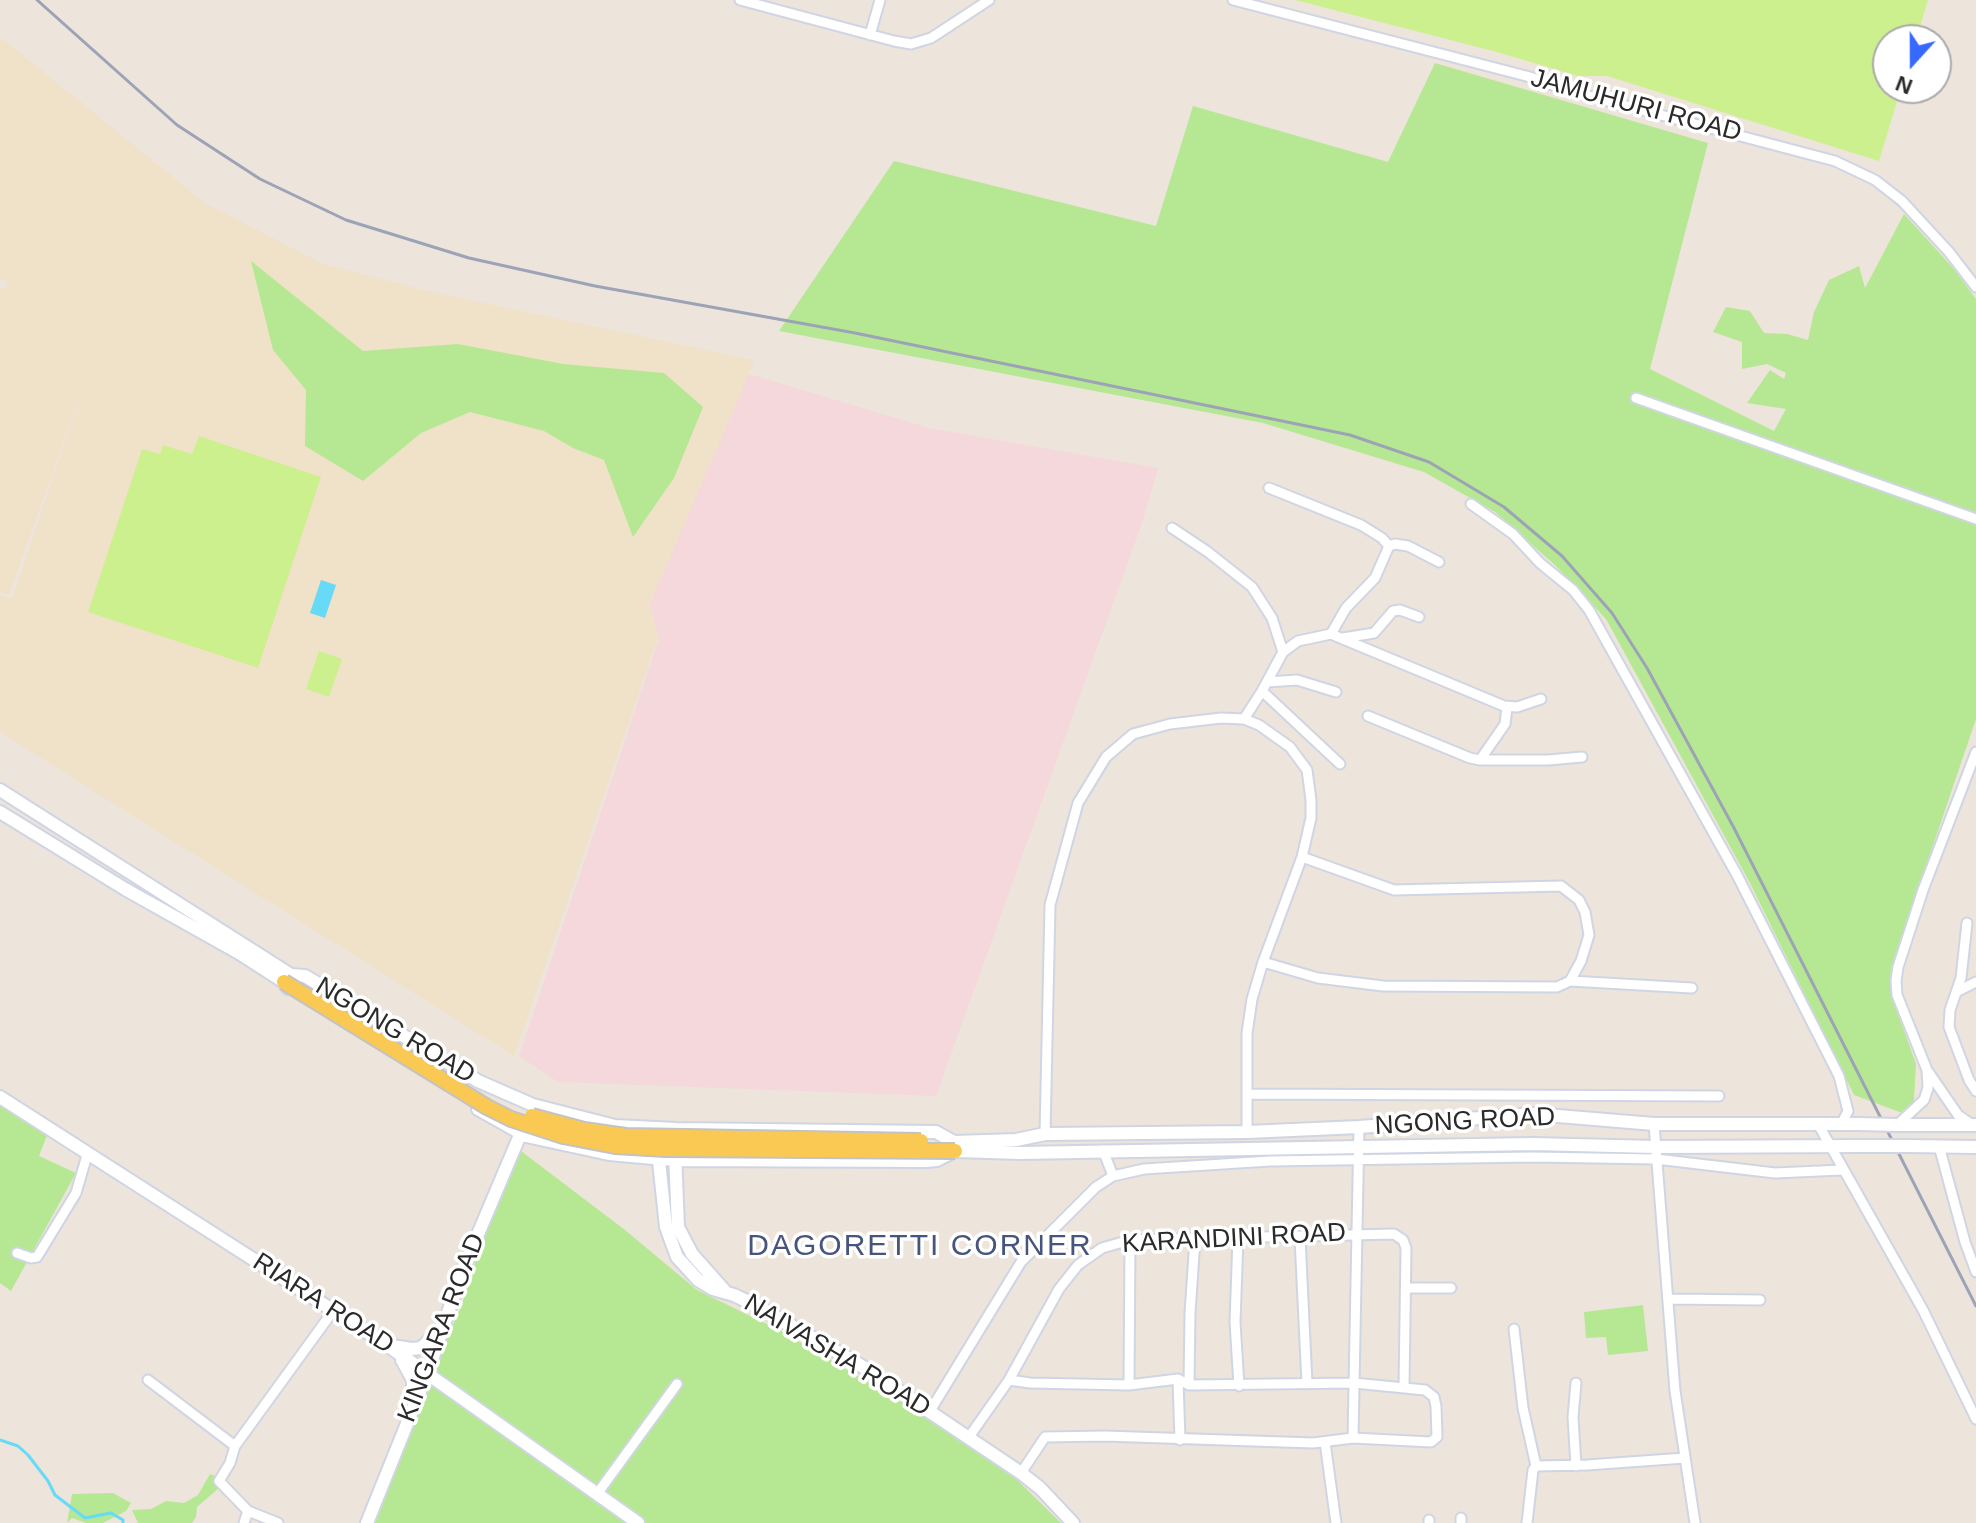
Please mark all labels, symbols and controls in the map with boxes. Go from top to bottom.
north arrow [1872,24,1952,104]
street label: JAMUHURI ROAD [1527,63,1745,149]
text: N [1892,70,1916,100]
street label: NGONG ROAD [310,971,480,1091]
street label: NGONG ROAD [1374,1102,1556,1142]
street label: KARANDINI ROAD [1121,1218,1347,1260]
street label: KINGARA ROAD [392,1229,492,1427]
district label: DAGORETTI CORNER [747,1229,1093,1265]
street label: RIARA ROAD [247,1247,399,1361]
street label: NAIVASHA ROAD [738,1288,936,1424]

